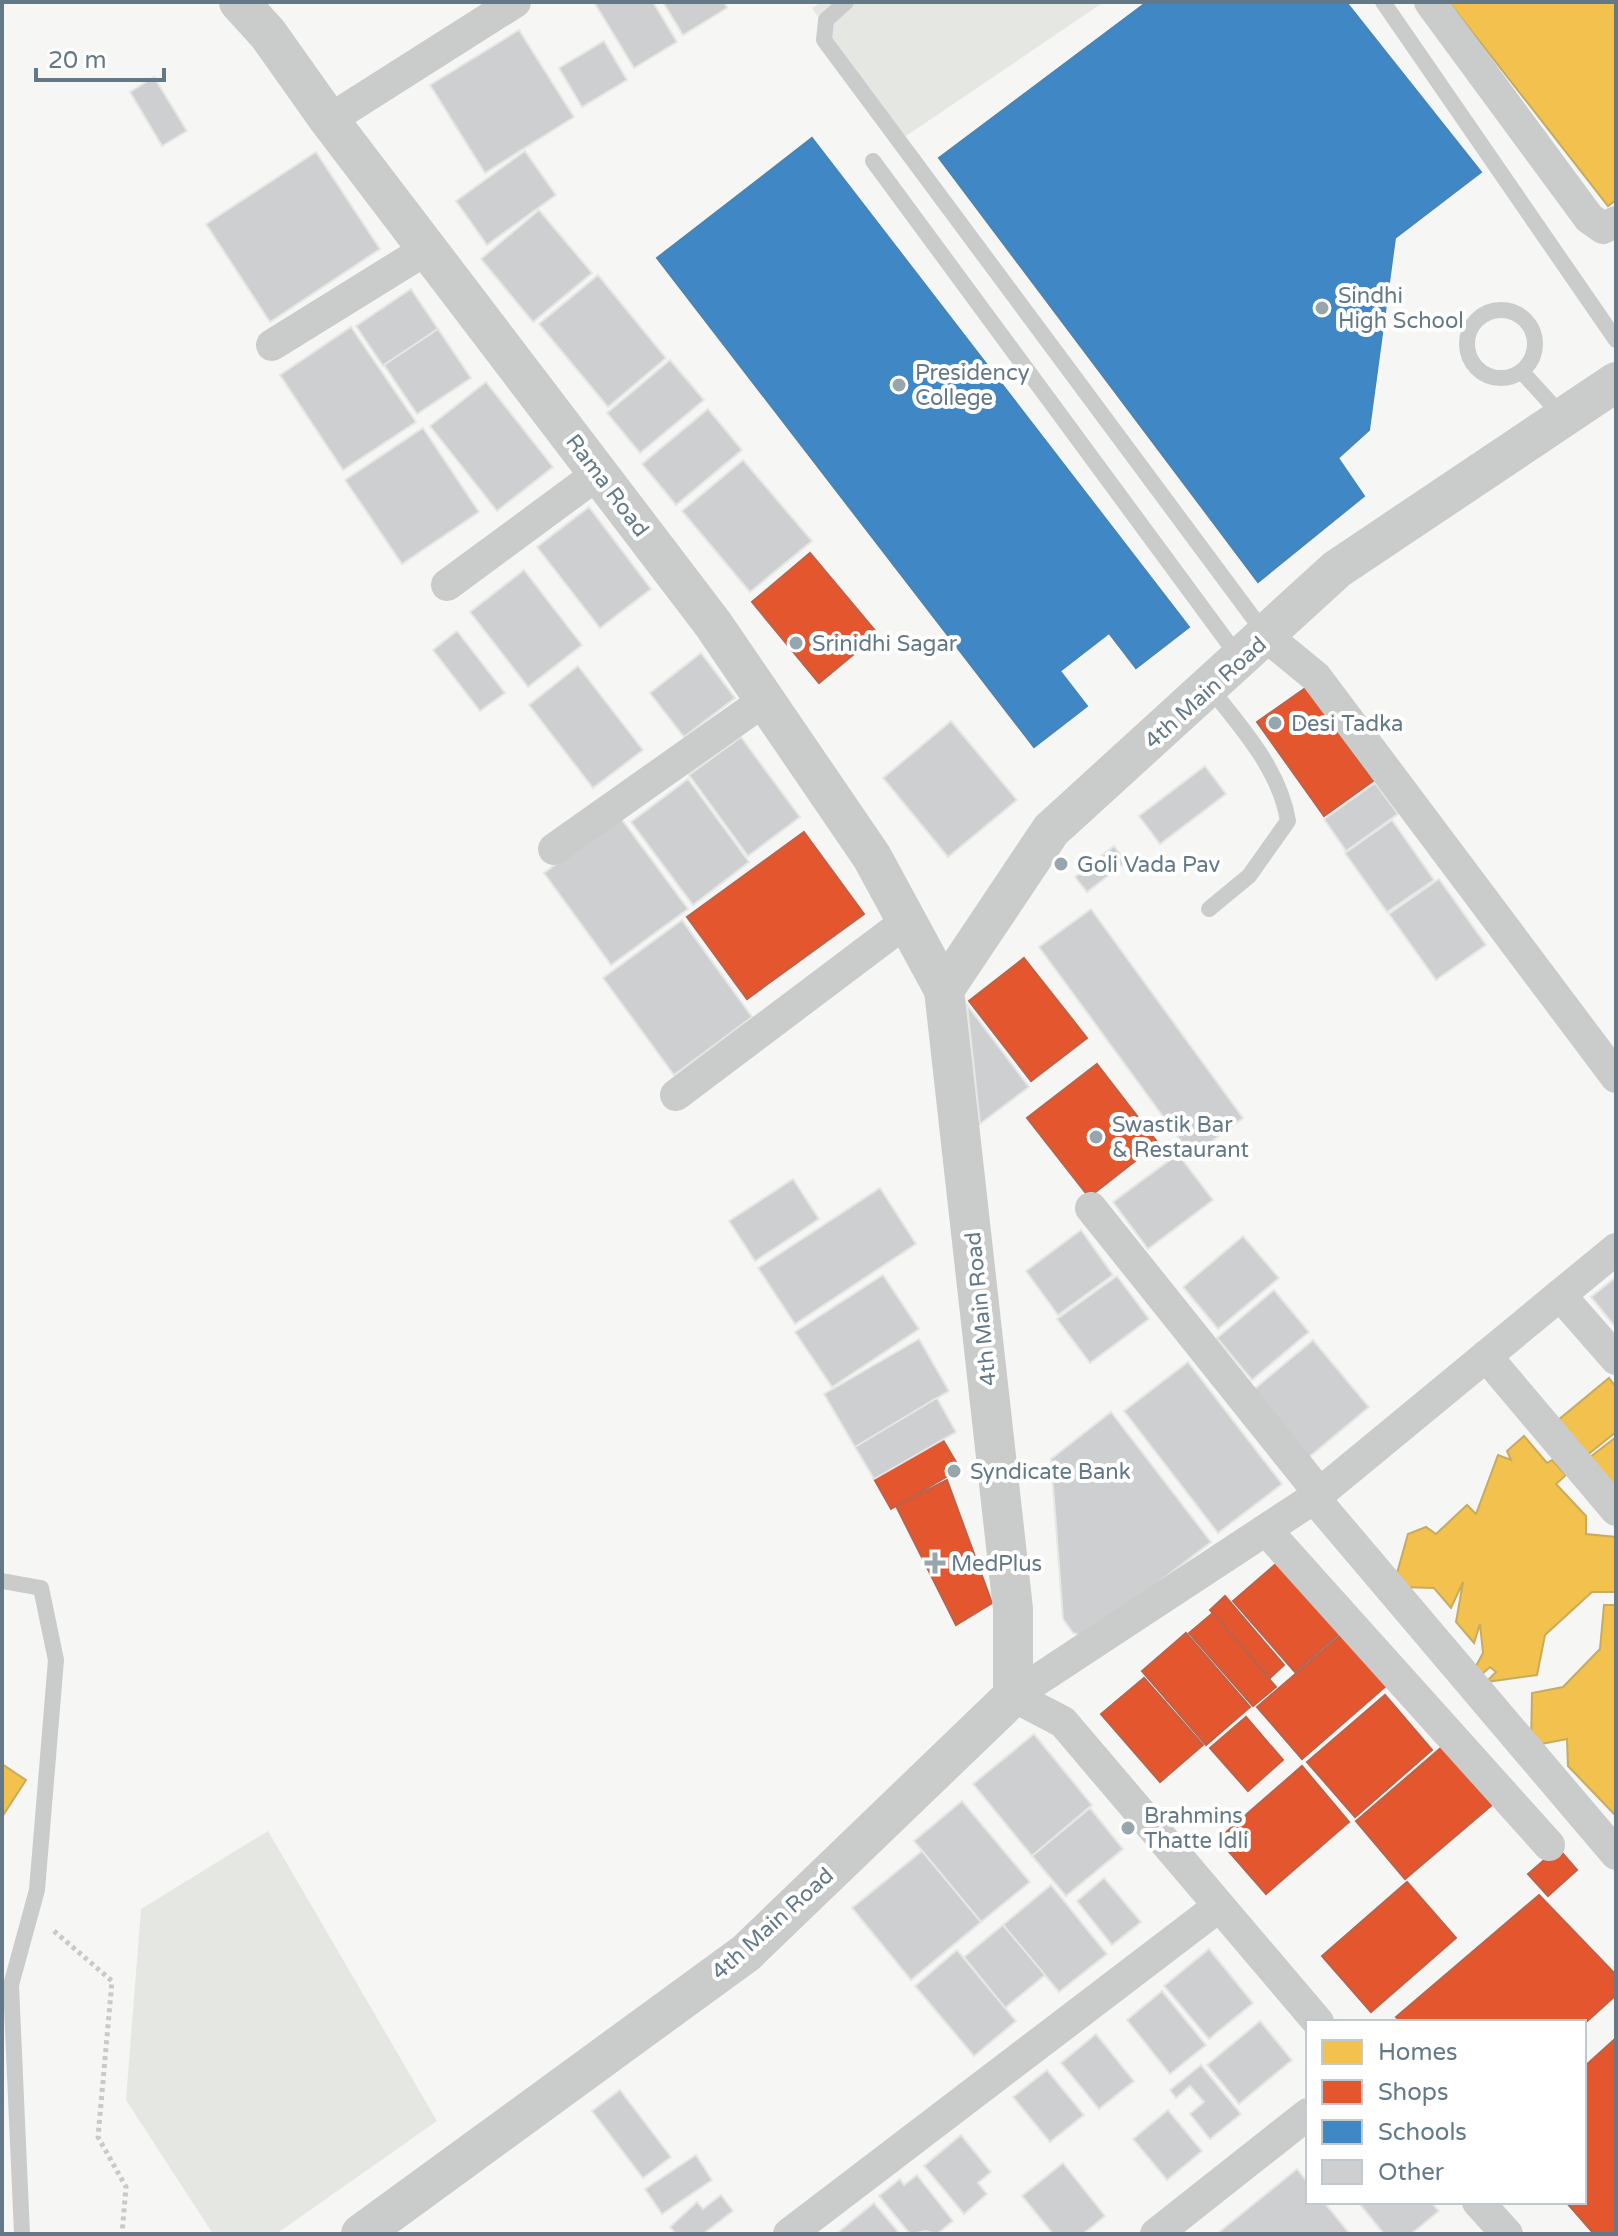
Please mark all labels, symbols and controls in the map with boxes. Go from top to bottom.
scale bar [36,32,164,82]
text: 20 m [48,46,106,75]
place label: Sindhi High School [1338,283,1464,334]
marker: Sindhi High School [1313,299,1331,317]
place label: Presidency College [915,360,1030,411]
marker: Presidency College [890,376,908,394]
street label: Rama Road [560,429,654,542]
place label: Srinidhi Sagar [812,631,958,657]
street label: 4th Main Road [1139,631,1272,754]
marker: Srinidhi Sagar [787,634,805,652]
place label: Desi Tadka [1291,711,1403,737]
marker: Desi Tadka [1266,714,1284,732]
place label: Goli Vada Pav [1077,852,1220,878]
marker: Goli Vada Pav [1052,855,1070,873]
place label: Swastik Bar & Restaurant [1112,1112,1249,1163]
marker: Swastik Bar & Restaurant [1087,1128,1105,1146]
street label: 4th Main Road [960,1231,1002,1387]
place label: Syndicate Bank [970,1459,1131,1485]
marker: Syndicate Bank [945,1462,963,1480]
place label: MedPlus [951,1551,1042,1577]
marker: MedPlus [926,1554,944,1572]
place label: Brahmins Thatte Idli [1144,1803,1248,1854]
marker: Brahmins Thatte Idli [1119,1819,1137,1837]
street label: 4th Main Road [706,1862,839,1985]
legend [1306,2020,1586,2204]
text: Homes [1378,2038,1458,2067]
text: Shops [1378,2078,1448,2107]
text: Schools [1378,2118,1467,2147]
text: Other [1378,2158,1445,2187]

